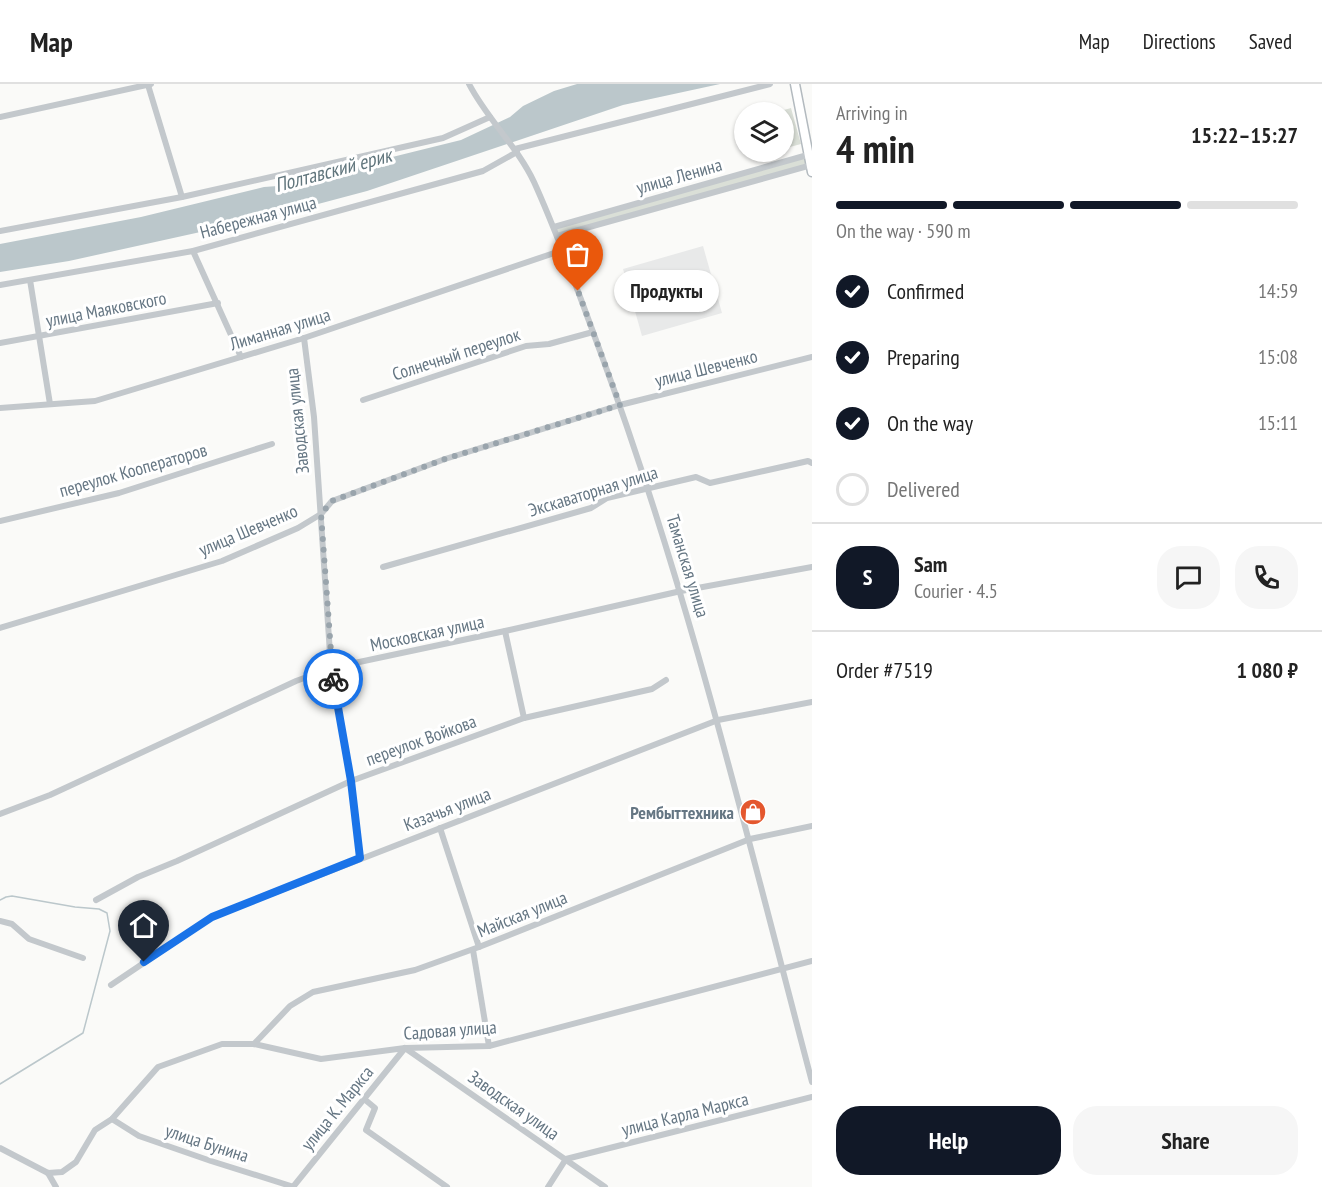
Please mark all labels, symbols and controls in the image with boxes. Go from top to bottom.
text: Map [30,23,73,60]
text: Map [1079,28,1110,55]
text: Directions [1143,28,1216,55]
text: Saved [1249,28,1292,55]
text: Arriving in [836,100,908,126]
map controls [734,102,794,162]
button: layers [734,102,794,162]
text: 15:22–15:27 [1191,121,1298,149]
text: 4 min [836,123,915,174]
water label: Полтавский ерик [272,141,396,198]
street label: улица Ленина [634,153,724,199]
street label: Набережная улица [197,190,319,244]
text: On the way · 590 m [836,218,971,244]
pin [552,229,603,291]
icon: bag [561,238,594,271]
callout: Продукты [614,270,719,312]
icon: check [836,275,869,308]
text: Confirmed [887,277,964,305]
text: Продукты [630,278,703,304]
text: 14:59 [1258,278,1298,304]
street label: улица Маяковского [44,286,168,332]
street label: Лиманная улица [226,303,333,355]
street label: Солнечный переулок [389,322,523,386]
icon: check [836,341,869,374]
text: Preparing [887,343,960,371]
street label: улица Шевченко [652,344,760,392]
text: 15:08 [1258,344,1298,370]
street label: Заводская улица [280,367,314,475]
icon: check [836,407,869,440]
text: On the way [887,409,973,437]
text: 15:11 [1258,410,1298,436]
street label: переулок Кооператоров [57,438,209,502]
street label: Экскаваторная улица [526,460,660,522]
text: Delivered [887,475,960,503]
street label: улица Шевченко [195,499,301,561]
street label: Таманская улица [661,512,715,620]
button: chat [1157,546,1220,609]
button: phone [1235,546,1298,609]
text: Sam [914,550,947,578]
text: S [863,563,872,591]
text: Courier · 4.5 [914,578,998,604]
street label: Московская улица [368,610,486,656]
courier [303,649,363,709]
text: Order #7519 [836,656,933,684]
text: 1 080 ₽ [1236,656,1298,684]
icon: bike [317,663,350,696]
street label: переулок Войкова [363,709,479,771]
street label: Казачья улица [400,782,494,836]
shop icon: Рембыттехника [738,797,768,827]
place label: Рембыттехника [630,801,734,824]
street label: Майская улица [474,886,570,942]
pin [118,900,169,962]
icon: home [127,909,160,942]
street label: Садовая улица [403,1015,497,1045]
street label: улица К. Маркса [296,1061,378,1155]
street label: Заводская улица [464,1065,564,1145]
street label: улица Карла Маркса [619,1087,751,1141]
button: Help [836,1106,1061,1175]
button: Share [1073,1106,1298,1175]
street label: улица Бунина [162,1119,252,1167]

